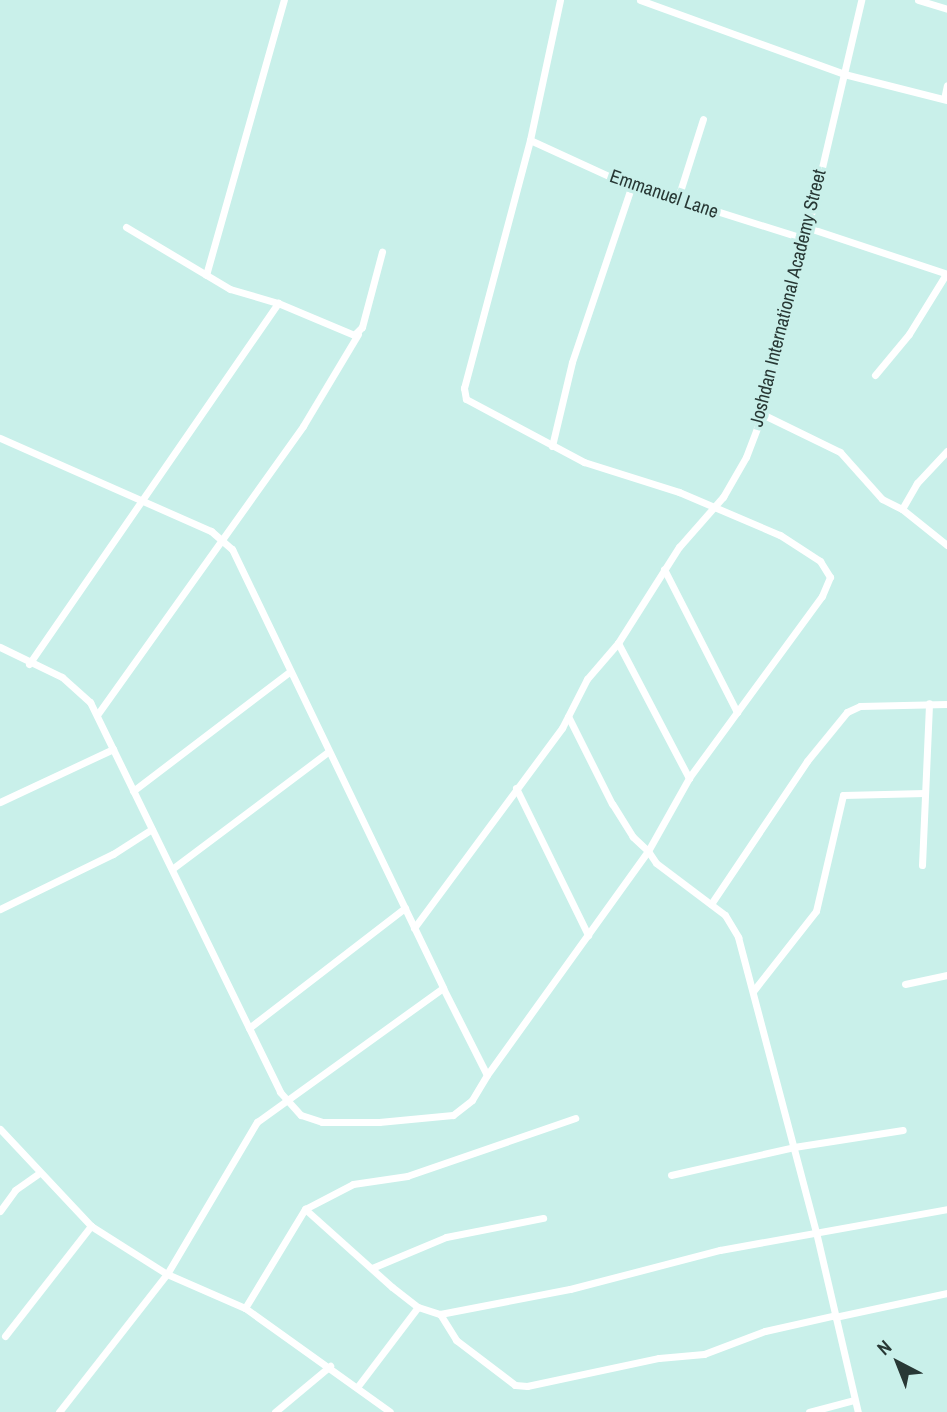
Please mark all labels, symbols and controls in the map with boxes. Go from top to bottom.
street label: Emmanuel Lane [607,165,721,223]
street label: Joshdan International Academy Street [745,167,831,429]
north arrow [863,1328,933,1398]
text: N [871,1334,897,1361]

